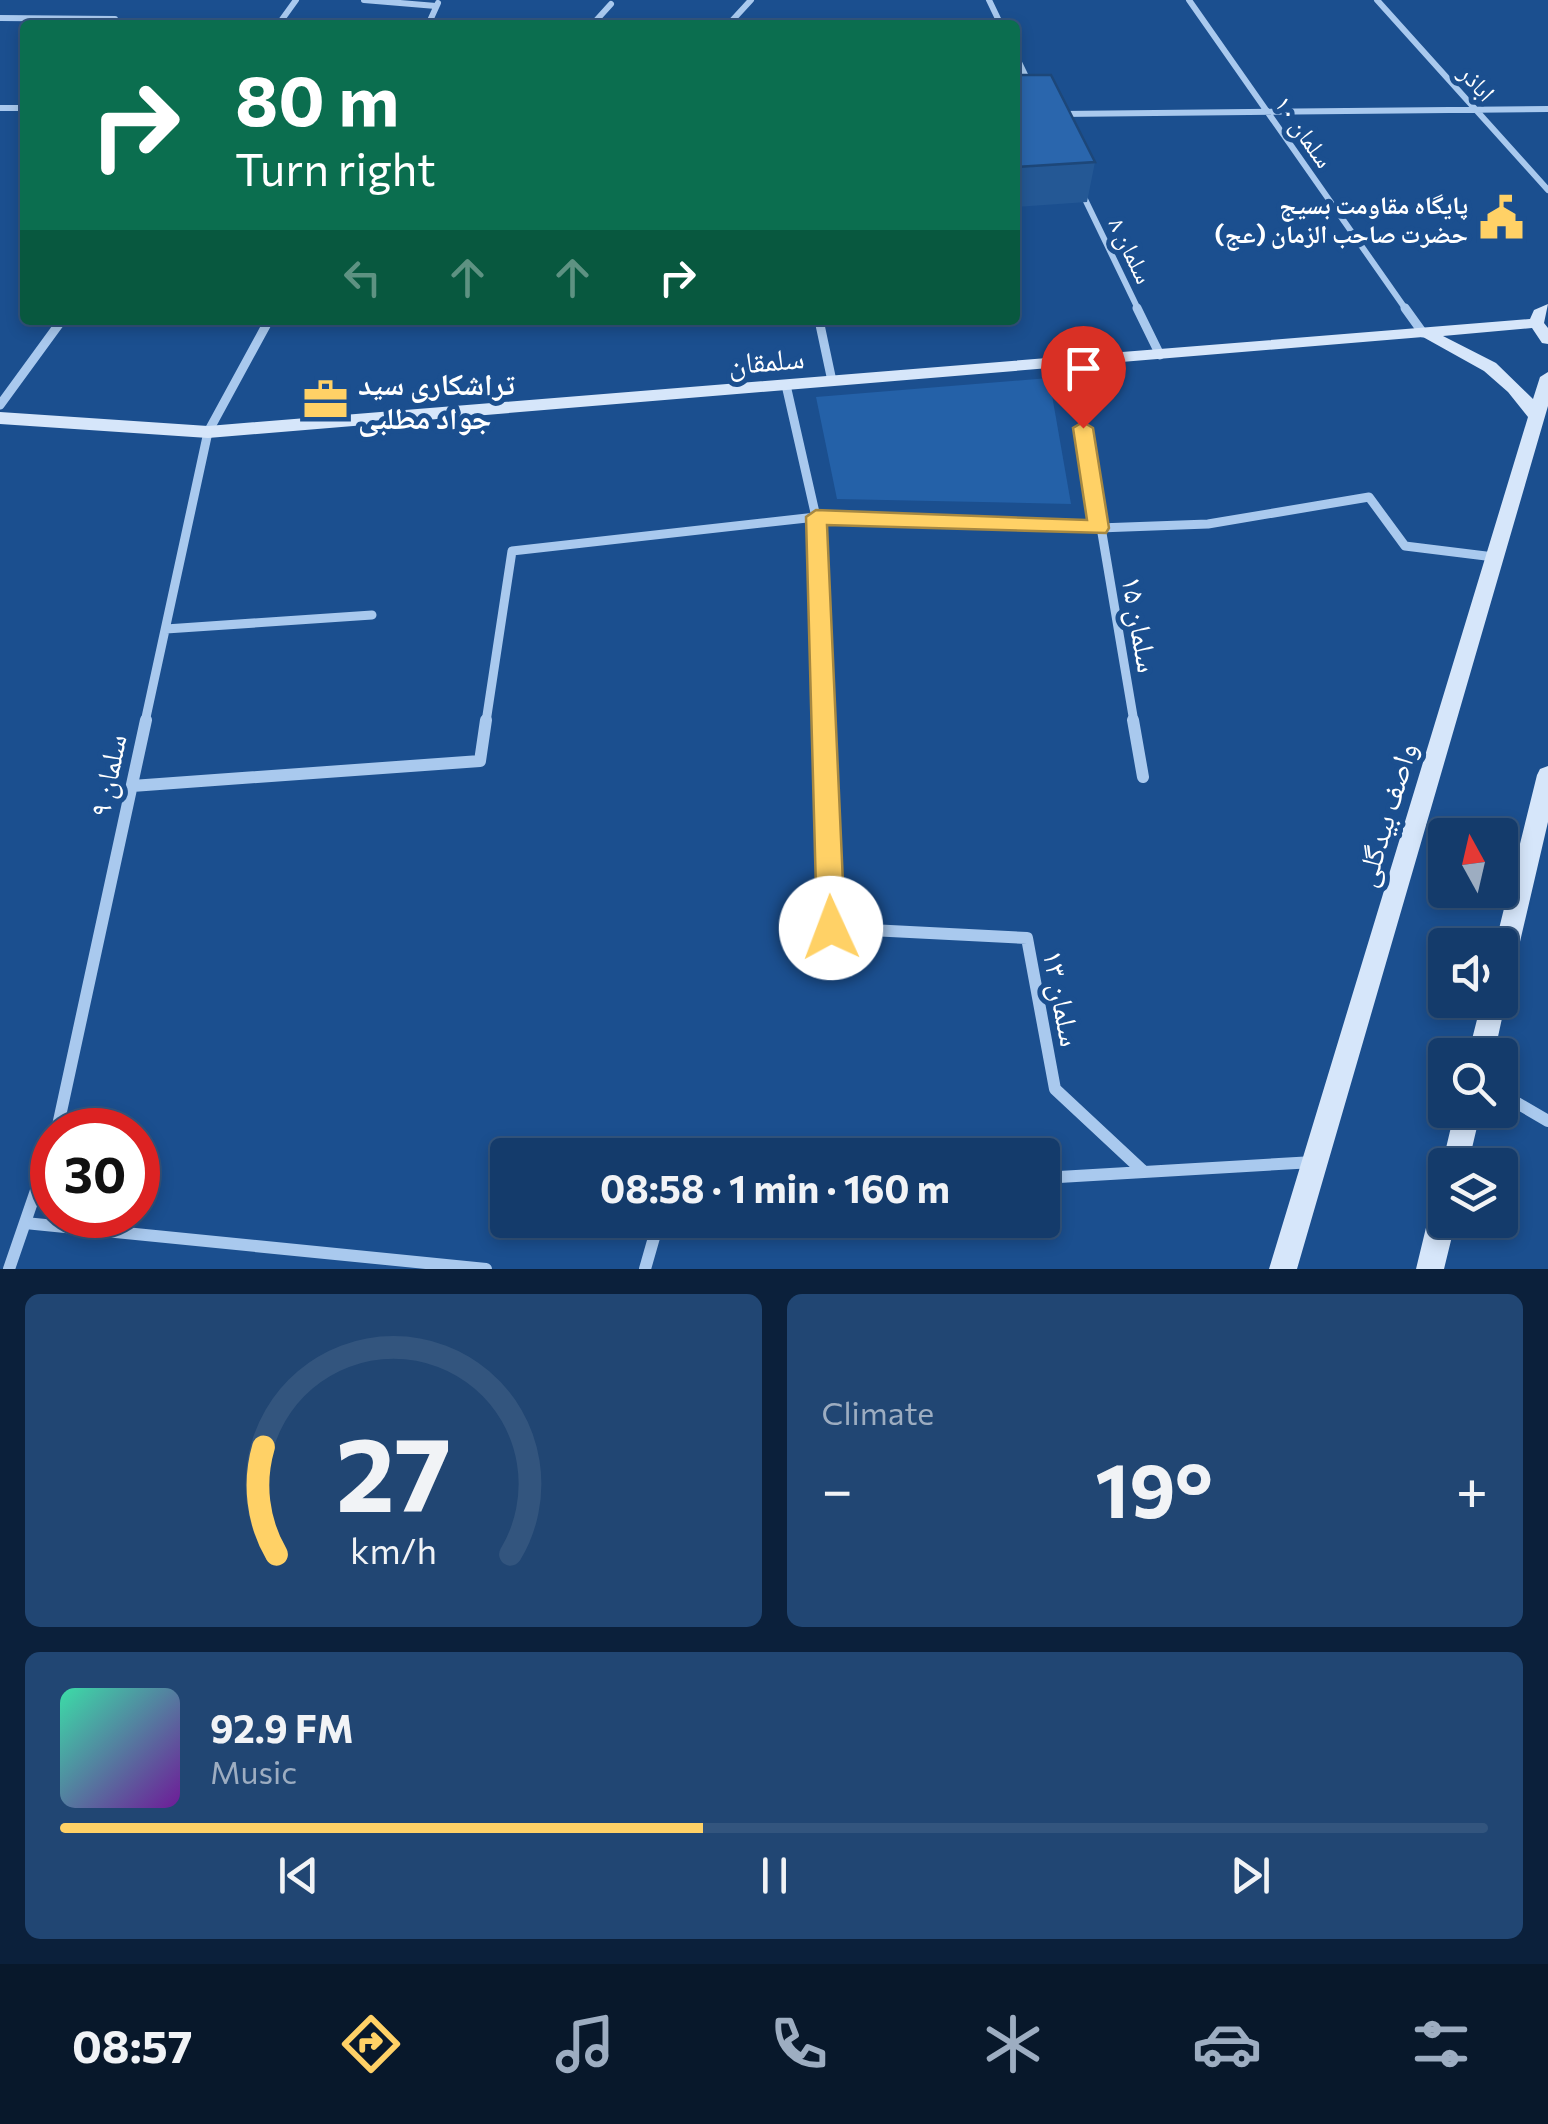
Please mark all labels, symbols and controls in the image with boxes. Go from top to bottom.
text: 80 m [235,55,399,140]
street label: اباذر [1453,57,1502,107]
icon: right [70,60,200,190]
street label: سلمان ۱۰ [1268,89,1341,174]
text: Turn right [235,140,436,195]
place label: پایگاه مقاومت بسیج حضرت صاحب الزمان (عج) [1214,189,1468,251]
public building icon: پایگاه مقاومت بسیج حضرت صاحب الزمان (عج) [1477,194,1525,242]
street label: سلمان ۸ [1101,212,1161,289]
icon: left [335,250,390,305]
icon: ahead [440,250,495,305]
icon: ahead [545,250,600,305]
icon: right [650,250,705,305]
pin [1041,326,1126,429]
street label: سلمقان [726,337,806,383]
icon: arrive [1056,341,1111,396]
place label: تراشکاری سید جواد مطلبی [358,364,515,437]
office icon: تراشکاری سید جواد مطلبی [301,375,349,423]
street label: سلمان ۱۵ [1113,573,1169,675]
street label: سلمان ۹ [79,730,135,820]
street label: واصف بیدگلی [1345,737,1425,891]
north arrow [1428,818,1518,908]
map controls [1428,818,1518,1238]
position arrow [779,876,883,980]
button: sound [1428,928,1518,1018]
street label: سلمان ۱۳ [1035,947,1091,1050]
button: search [1428,1038,1518,1128]
speed limit sign: 30 [30,1108,160,1238]
button: layers [1428,1148,1518,1238]
text: 08:58 · 1 min · 160 m [600,1164,950,1211]
text: Climate [822,1392,934,1432]
text: 27 [335,1406,451,1533]
text: 19° [1095,1442,1213,1533]
text: − [822,1454,853,1521]
text: + [1456,1454,1488,1521]
text: km/h [350,1528,437,1571]
text: 92.9 FM [210,1704,354,1751]
text: Music [210,1751,297,1791]
icon: previous [271,1848,326,1903]
icon: pause [747,1848,802,1903]
icon: next [1223,1848,1278,1903]
icon: directions [336,2009,406,2079]
icon: music [550,2009,620,2079]
icon: phone [764,2009,834,2079]
icon: climate [978,2009,1048,2079]
icon: car [1192,2009,1262,2079]
icon: filters [1406,2009,1476,2079]
text: 08:57 [72,2017,193,2072]

